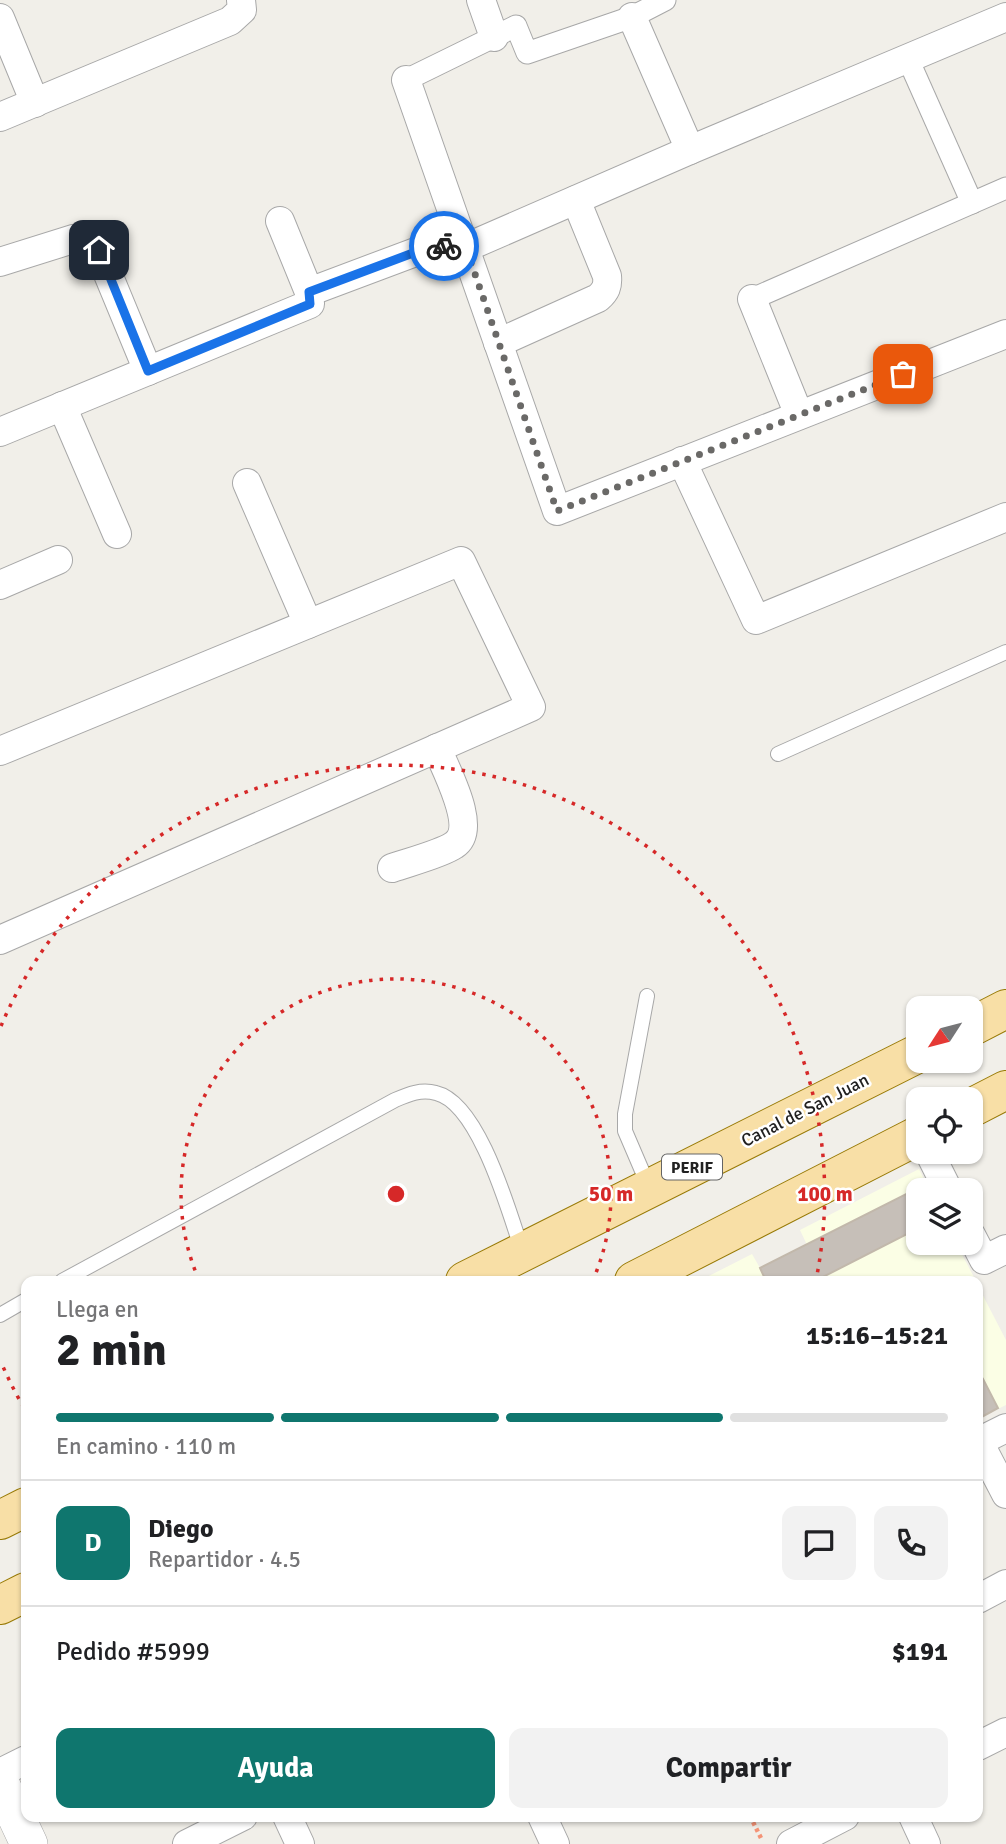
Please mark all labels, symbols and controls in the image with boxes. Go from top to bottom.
courier [409,211,479,281]
pin [69,220,129,280]
icon: bike [425,227,463,265]
icon: home [80,231,118,269]
pin [873,344,933,404]
icon: bag [884,355,922,393]
north arrow [906,996,984,1073]
map controls [906,996,983,1255]
street label: Canal de San Juan [737,1068,873,1152]
button: locate [906,1087,983,1164]
road number: PERIF [662,1154,722,1180]
button: layers [906,1178,983,1255]
text: 50 m [589,1181,633,1207]
text: 100 m [797,1181,853,1207]
centre of rings [384,1182,408,1206]
text: Llega en [56,1295,139,1324]
text: 15:16–15:21 [806,1320,948,1352]
text: 2 min [56,1322,167,1378]
text: En camino · 110 m [56,1432,236,1461]
button: chat [782,1506,856,1580]
button: phone [874,1506,948,1580]
text: Diego [148,1513,214,1545]
text: D [84,1527,102,1559]
text: Repartidor · 4.5 [148,1545,301,1574]
text: Pedido #5999 [56,1636,210,1668]
text: $191 [892,1636,948,1668]
button: Ayuda [56,1728,495,1808]
button: Compartir [509,1728,948,1808]

